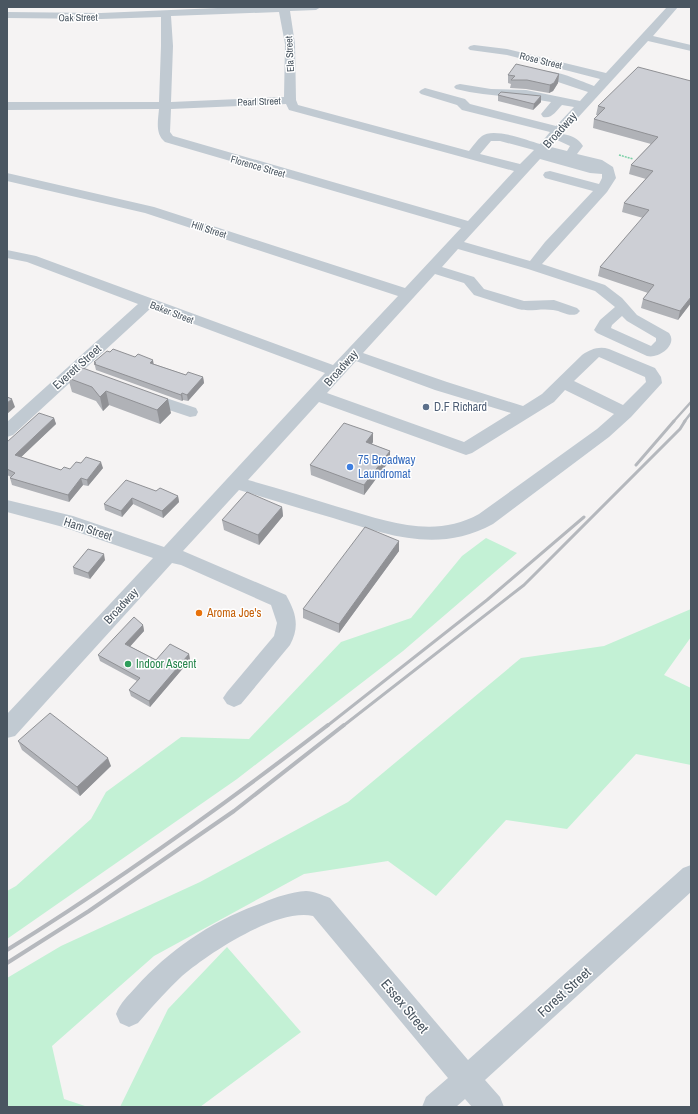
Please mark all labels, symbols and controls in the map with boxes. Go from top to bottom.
street label: Oak Street [58,11,98,24]
street label: Ela Street [282,35,297,72]
street label: Rose Street [518,49,564,72]
street label: Pearl Street [237,94,282,109]
street label: Broadway [539,108,581,152]
street label: Florence Street [229,153,287,181]
street label: Hill Street [190,218,229,241]
street label: Baker Street [148,298,196,327]
street label: Everett Street [49,341,105,393]
street label: Broadway [320,346,362,390]
place label: D.F Richard [434,399,487,415]
marker: D.F Richard [421,402,431,412]
place label: 75 Broadway Laundromat [358,452,416,482]
marker: 75 Broadway Laundromat [345,462,355,472]
street label: Ham Street [62,514,114,544]
street label: Broadway [100,584,142,627]
place label: Aroma Joe's [206,605,261,621]
marker: Aroma Joe's [194,608,204,618]
place label: Indoor Ascent [136,656,196,672]
marker: Indoor Ascent [123,659,133,669]
street label: Forest Street [534,963,594,1021]
street label: Essex Street [377,975,433,1037]

